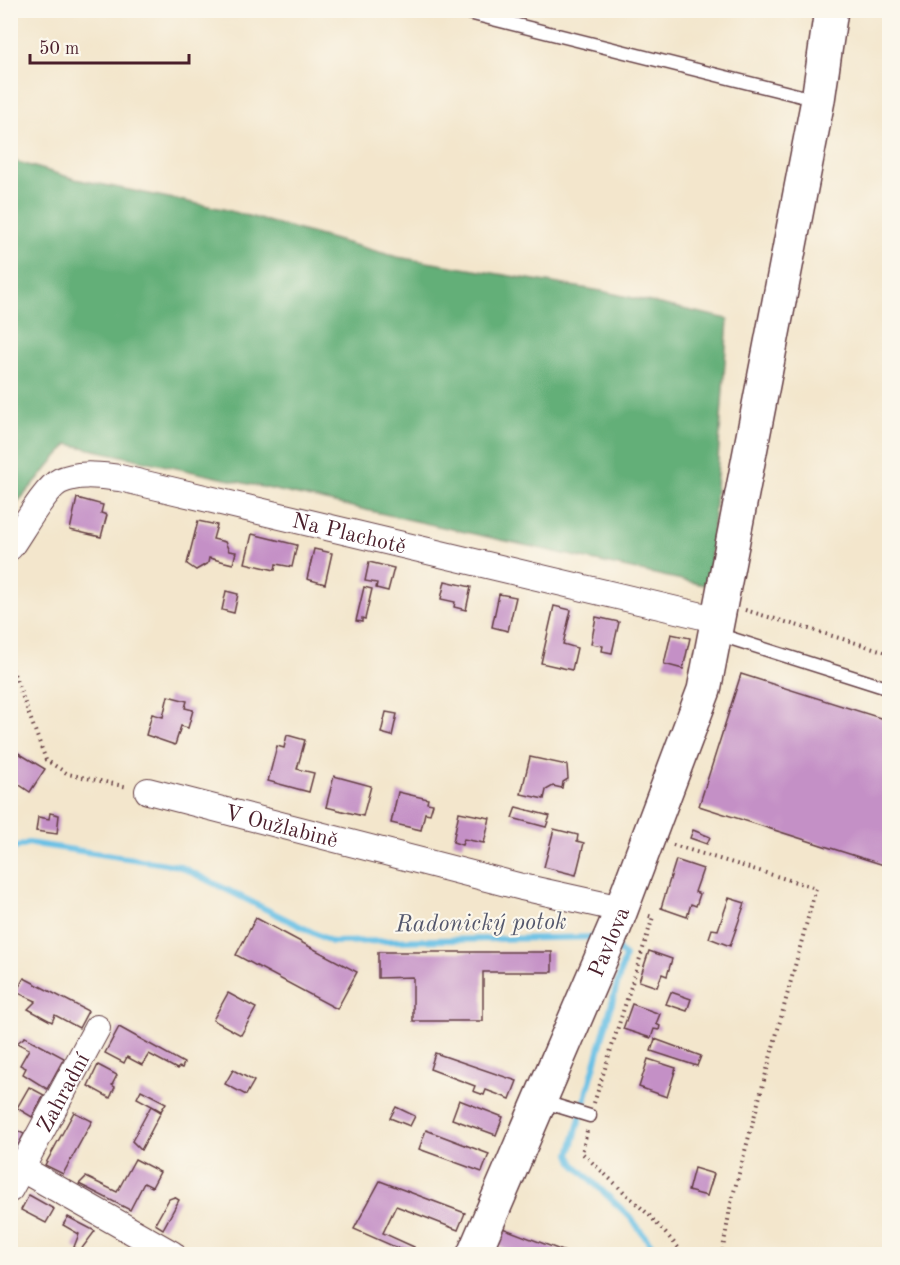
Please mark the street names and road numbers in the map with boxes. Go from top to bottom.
street label: Na Plachotě [290,510,408,558]
street label: V Oužlabině [222,802,340,852]
street label: Pavlova [585,904,634,981]
street label: Zahradní [34,1049,95,1136]

